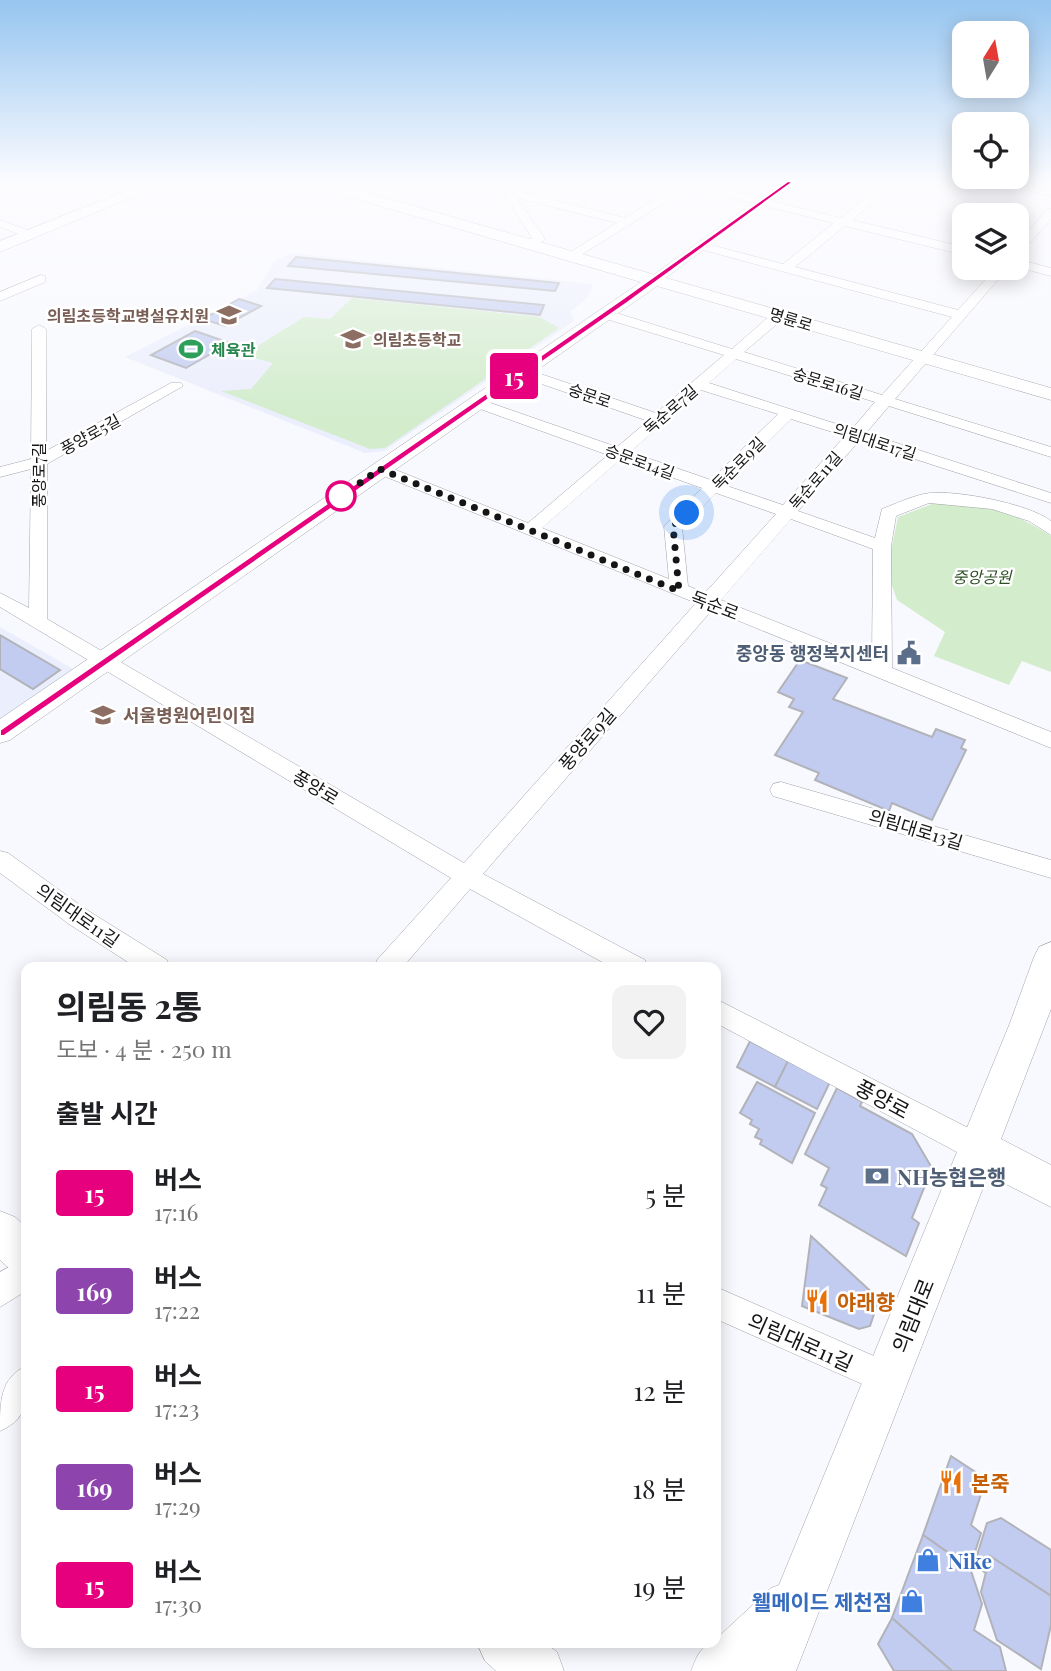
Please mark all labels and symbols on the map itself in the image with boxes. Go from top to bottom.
north arrow [952,21,1029,98]
school or university icon: 의림초등학교병설유치원 [215,301,243,329]
street label: 명륜로 [767,303,815,336]
place label: 의림초등학교병설유치원 [47,305,209,326]
school or university icon: 의림초등학교 [339,325,367,353]
place label: 의림초등학교 [373,329,462,350]
sports icon: 체육관 [177,335,205,363]
place label: 체육관 [211,339,255,360]
line badge: 15 [482,353,546,399]
street label: 숭문로16길 [790,362,866,404]
street label: 숭문로 [566,378,615,412]
street label: 독순로7길 [638,380,702,438]
street label: 풍양로5길 [56,409,124,459]
street label: 의림대로17길 [831,418,919,464]
street label: 독순로9길 [707,432,769,494]
street label: 숭문로14길 [602,439,678,483]
street label: 풍양로7길 [28,442,49,508]
street label: 독순로11길 [784,446,846,514]
unlabelled marker [326,481,356,511]
your location [669,495,704,530]
park label: 중앙공원 [953,566,1013,587]
street label: 독순로 [688,585,742,625]
public building icon: 중앙동 행정복지센터 [895,639,923,667]
place label: 중앙동 행정복지센터 [736,641,889,665]
school or university icon: 서울병원어린이집 [89,701,117,729]
place label: 서울병원어린이집 [123,703,255,727]
street label: 풍양로9길 [553,703,621,775]
street label: 풍양로 [289,764,343,810]
street label: 의림대로13길 [866,803,966,855]
street label: 의림대로11길 [32,878,124,952]
street label: 풍양로 [851,1072,915,1124]
bank icon: NH농협은행 [863,1162,891,1190]
place label: NH농협은행 [897,1162,1006,1190]
street label: 의림대로 [885,1274,939,1356]
restaurant icon: 야래향 [803,1287,831,1315]
place label: 야래향 [837,1287,895,1315]
street label: 의림대로11길 [744,1305,858,1377]
restaurant icon: 본죽 [937,1468,965,1496]
place label: 본죽 [971,1468,1010,1496]
shop icon: Nike [914,1546,942,1574]
place label: Nike [948,1546,992,1574]
place label: 웰메이드 제천점 [752,1587,892,1615]
shop icon: 웰메이드 제천점 [898,1587,926,1615]

